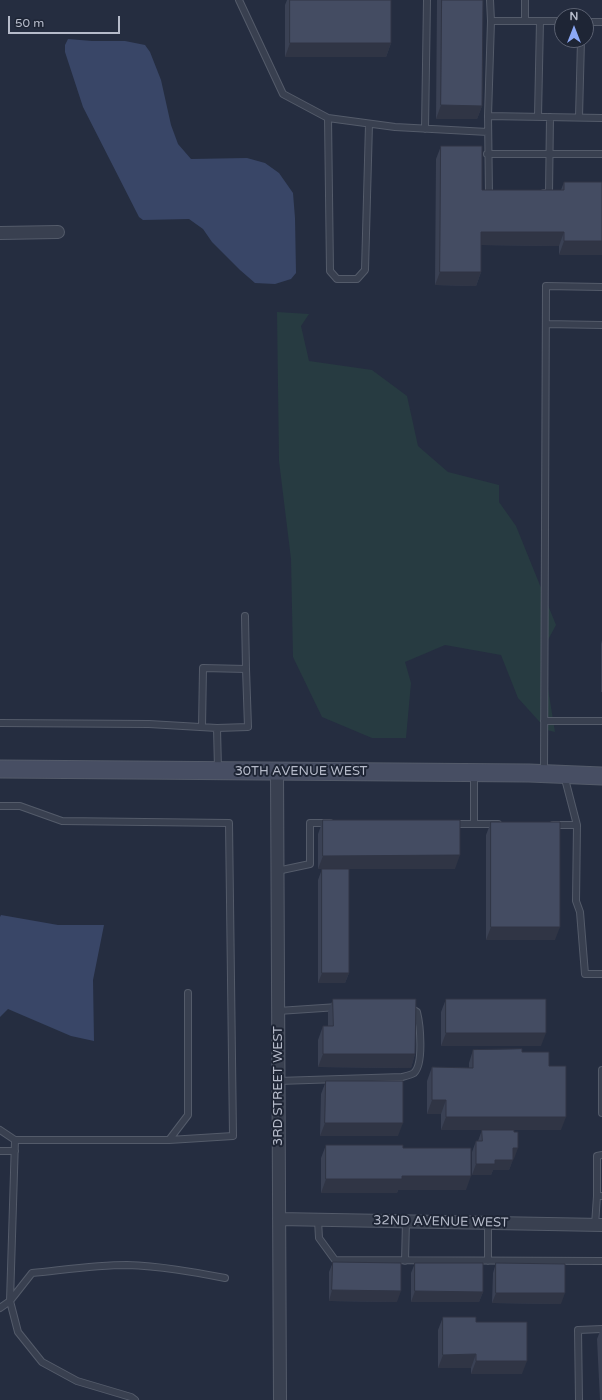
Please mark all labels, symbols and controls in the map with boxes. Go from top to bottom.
scale bar [10,8,122,34]
north arrow [554,8,594,48]
text: N [570,10,578,23]
text: 50 m [15,16,44,30]
street label: 30TH AVENUE WEST [235,764,367,780]
street label: 3RD STREET WEST [271,1026,287,1146]
street label: 32ND AVENUE WEST [373,1213,509,1231]

